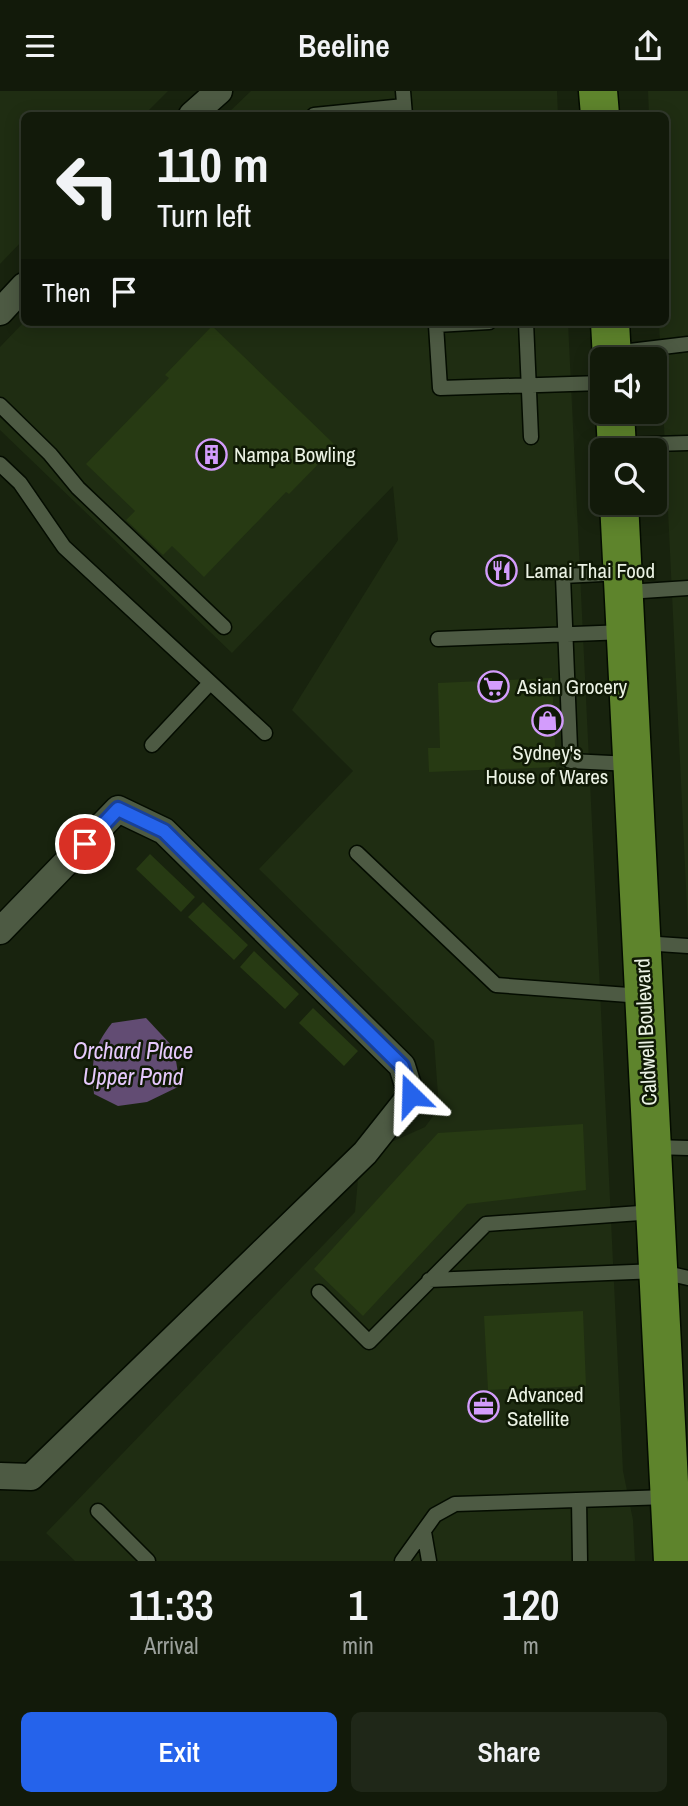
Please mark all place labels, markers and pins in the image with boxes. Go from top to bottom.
building icon: Nampa Bowling [194,438,228,472]
place label: Nampa Bowling [234,440,356,469]
restaurant icon: Lamai Thai Food [485,554,519,588]
place label: Lamai Thai Food [525,556,655,585]
supermarket icon: Asian Grocery [477,670,511,704]
place label: Asian Grocery [516,672,627,701]
shop icon: Sydney's House of Wares [530,704,564,738]
place label: Sydney's House of Wares [486,738,608,791]
pin [55,814,115,874]
place label: Advanced Satellite [506,1380,584,1433]
office icon: Advanced Satellite [467,1390,501,1424]

